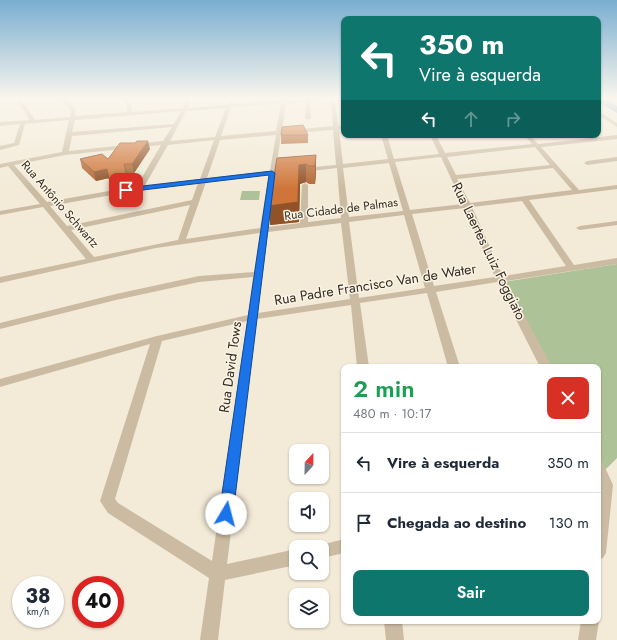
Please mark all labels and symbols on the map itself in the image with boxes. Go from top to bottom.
street label: Rua Antônio Schwartz [17,156,103,252]
pin [109,173,143,207]
street label: Rua Laertes Luiz Foggiato [447,179,531,323]
street label: Rua Cidade de Palmas [283,193,399,225]
street label: Rua Padre Francisco Van de Water [273,258,478,310]
street label: Rua David Tows [214,320,246,414]
north arrow [289,444,329,484]
position arrow [205,493,247,535]
speed limit sign: 40 [72,576,124,628]

